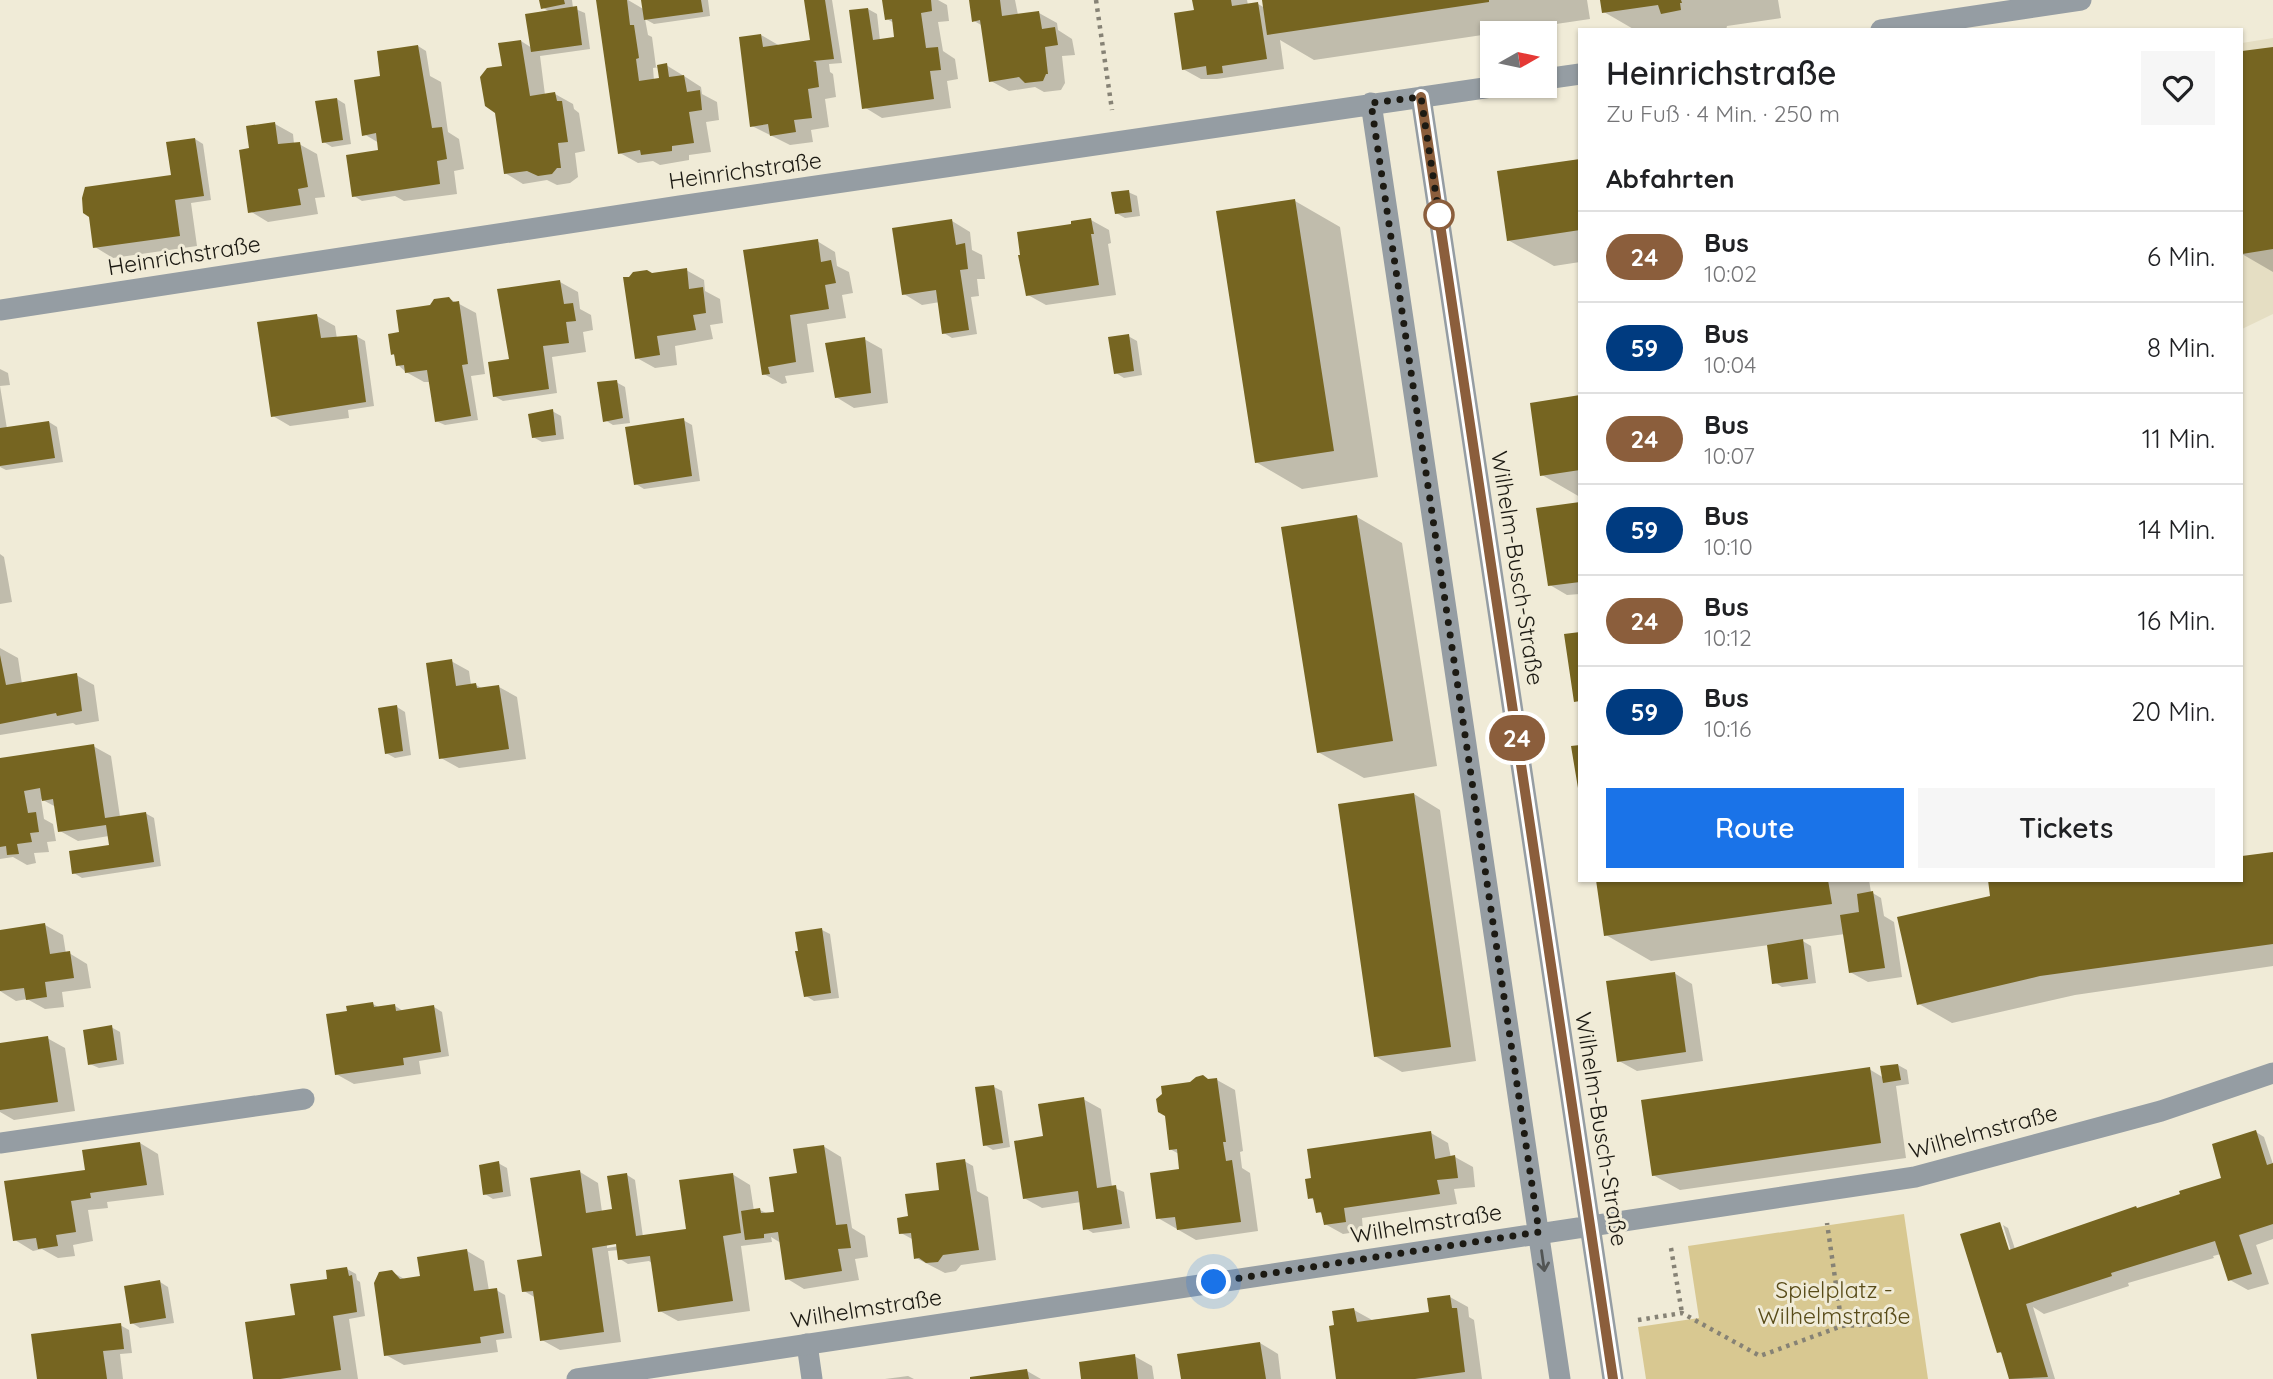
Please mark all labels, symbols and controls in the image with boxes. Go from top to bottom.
north arrow [1480,21,1558,98]
map controls [1480,21,1557,98]
button: heart [2141,51,2215,125]
text: Heinrichstraße [1606,52,1837,93]
text: Zu Fuß · 4 Min. · 250 m [1606,99,1840,128]
street label: Heinrichstraße [666,145,824,195]
text: Abfahrten [1606,162,1735,195]
unlabelled marker [1424,200,1454,230]
text: Bus [1704,226,1749,259]
street label: Heinrichstraße [105,229,263,281]
text: 6 Min. [2147,240,2215,273]
text: 24 [1631,242,1658,272]
text: 10:02 [1704,259,1757,288]
text: Bus [1704,317,1749,350]
text: 8 Min. [2147,331,2215,364]
text: 59 [1631,333,1658,363]
text: 10:04 [1704,350,1756,379]
text: Bus [1704,408,1749,441]
text: 11 Min. [2142,422,2215,455]
text: 24 [1631,424,1658,454]
text: 10:07 [1704,441,1755,470]
street label: Wilhelm-Busch-Straße [1485,449,1551,687]
text: Bus [1704,499,1749,532]
text: 14 Min. [2138,513,2215,546]
text: 59 [1631,515,1658,545]
text: 10:10 [1704,532,1753,561]
text: Bus [1704,590,1749,623]
text: 16 Min. [2137,604,2215,637]
text: 24 [1631,606,1658,636]
text: 10:12 [1704,623,1752,652]
text: Bus [1704,681,1749,714]
text: 20 Min. [2131,695,2215,728]
text: 59 [1631,697,1658,727]
text: 10:16 [1704,714,1751,743]
line badge: 24 [1486,715,1548,761]
text: 24 [1503,723,1531,753]
button: Route [1606,788,1904,868]
button: Tickets [1918,788,2215,868]
street label: Wilhelm-Busch-Straße [1569,1010,1635,1248]
street label: Wilhelmstraße [1905,1097,2061,1165]
street label: Wilhelmstraße [1348,1197,1504,1249]
one-way arrow [1537,1249,1550,1272]
your location [1196,1264,1231,1299]
park label: Spielplatz - Wilhelmstraße [1758,1275,1910,1330]
street label: Wilhelmstraße [788,1282,944,1334]

